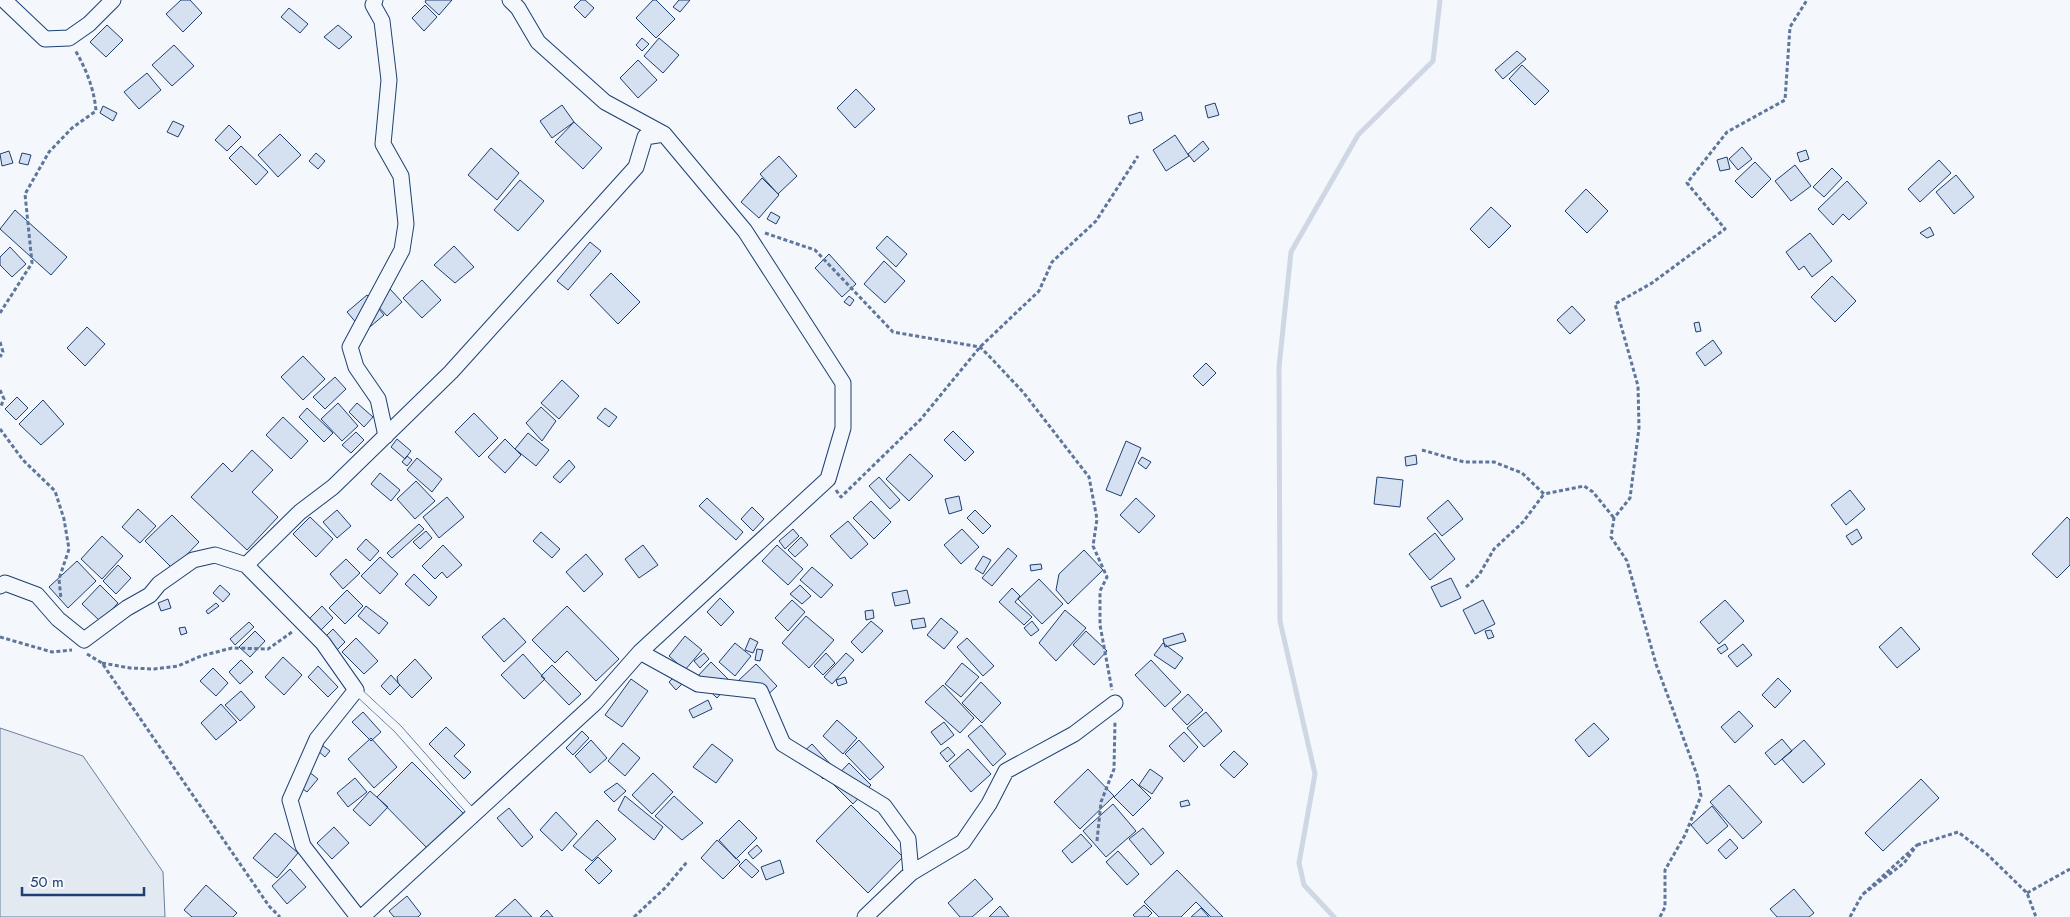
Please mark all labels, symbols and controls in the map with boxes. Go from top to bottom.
scale bar [22,864,145,896]
text: 50 m [30,871,64,893]

